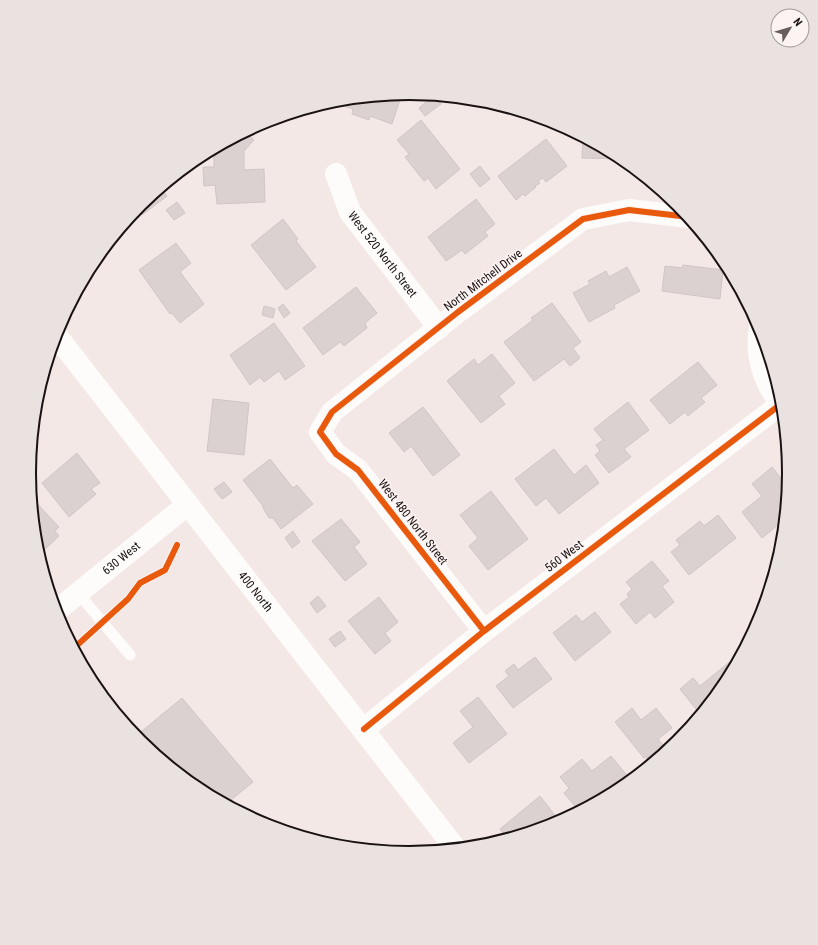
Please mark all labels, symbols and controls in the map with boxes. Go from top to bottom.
north arrow [770,8,810,48]
text: N [790,15,805,29]
street label: West 520 North Street [345,209,420,301]
street label: North Mitchell Drive [441,246,525,314]
street label: West 480 North Street [375,477,451,568]
street label: 560 West [542,537,586,575]
street label: 630 West [100,539,143,578]
street label: 400 North [235,569,276,615]

